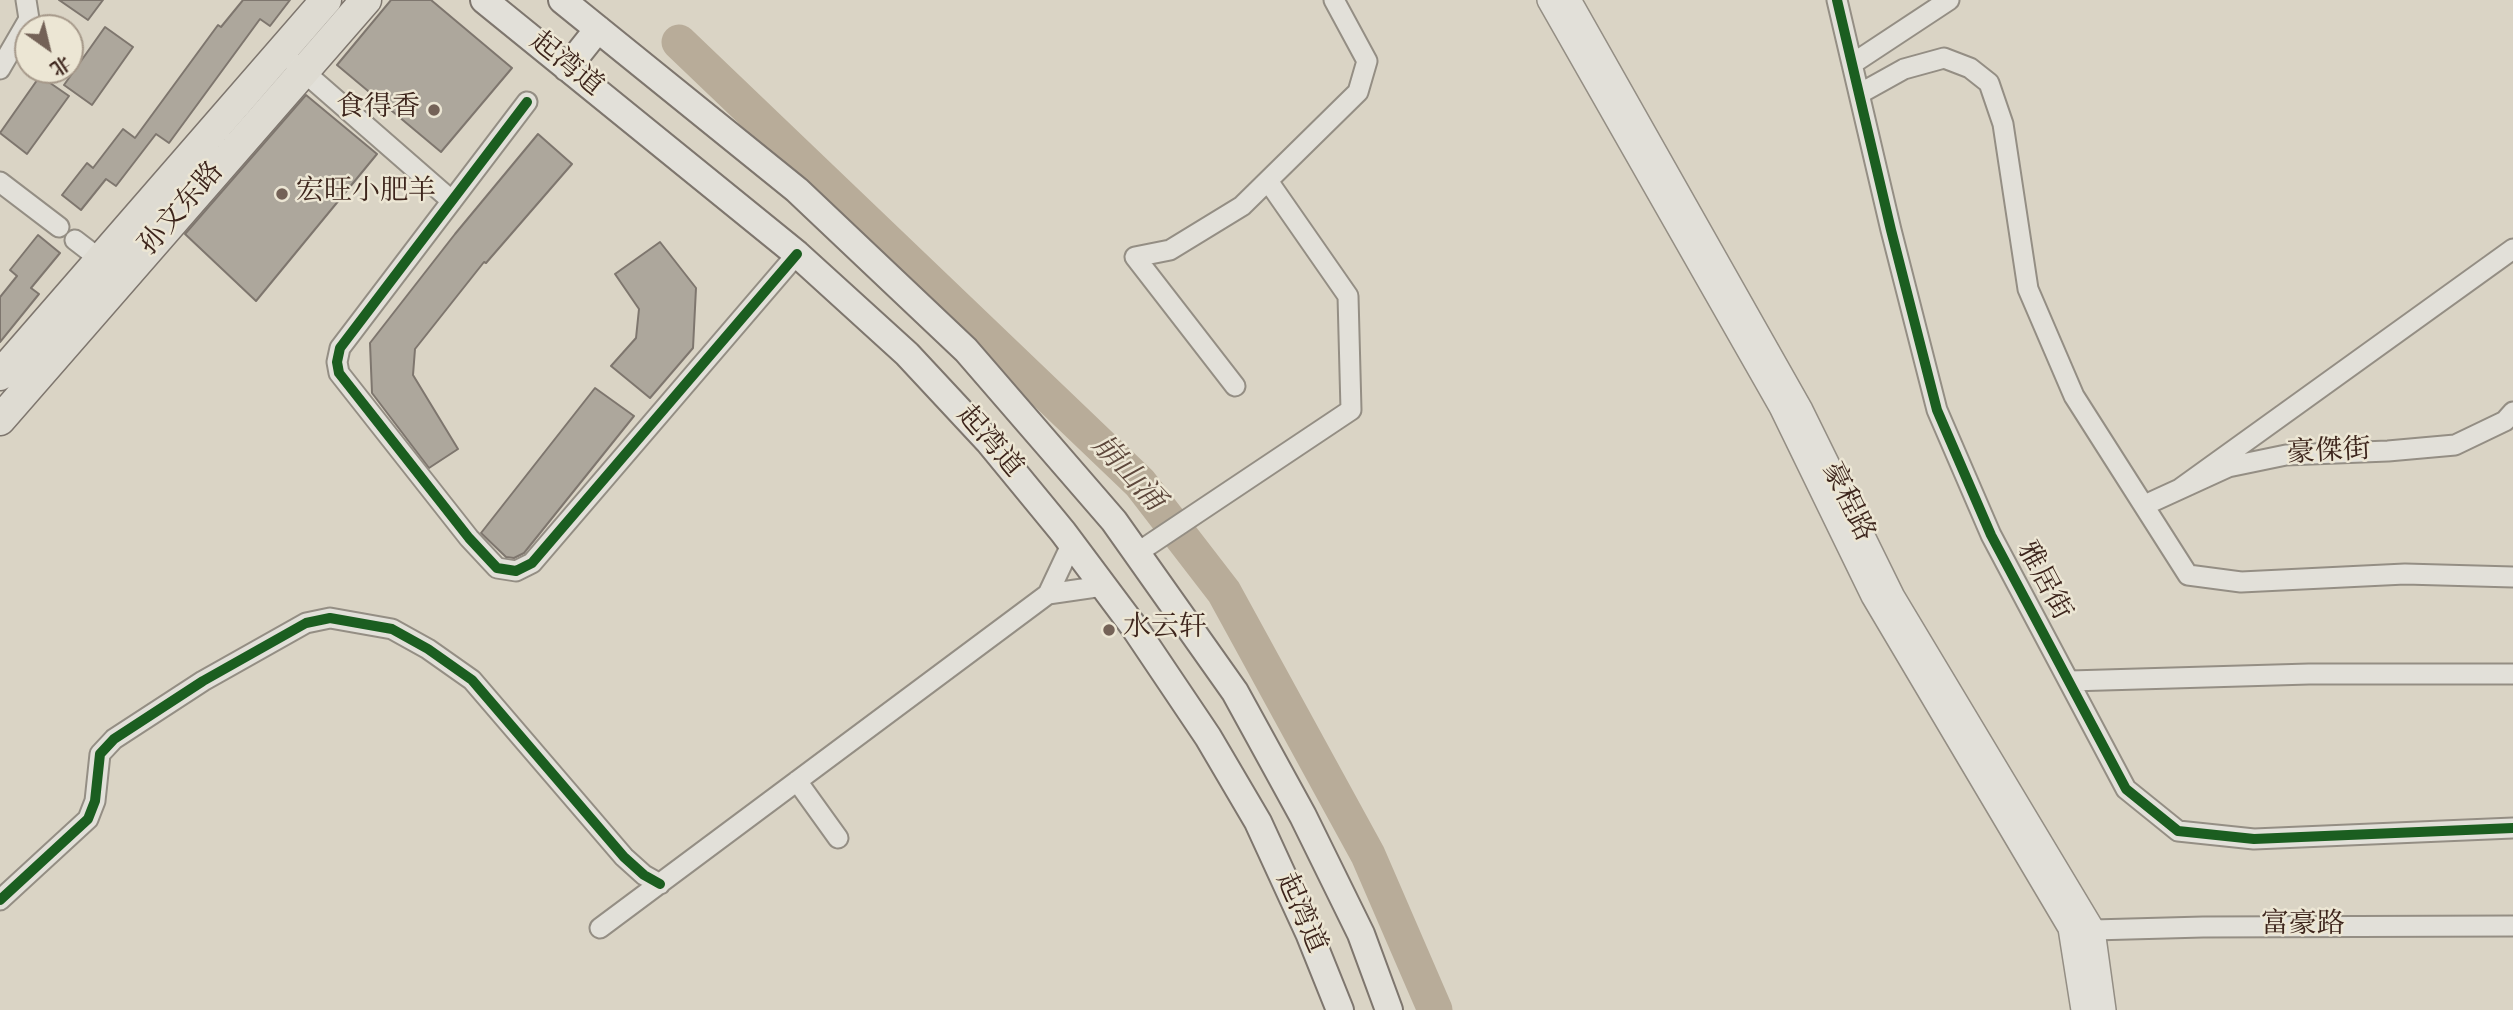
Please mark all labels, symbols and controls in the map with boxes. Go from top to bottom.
north arrow [14,14,84,84]
street label: 起湾道 [522,27,608,105]
text: 北 [44,49,75,81]
place label: 食得香 [336,93,420,127]
marker: 食得香 [426,102,442,118]
street label: 孙文东路 [134,157,232,263]
place label: 宏旺小肥羊 [296,177,436,211]
marker: 宏旺小肥羊 [274,186,290,202]
street label: 起湾道 [948,400,1028,486]
water label: 崩山涌 [1082,430,1170,520]
street label: 豪傑街 [2286,435,2372,473]
street label: 豪程路 [1812,458,1880,548]
street label: 雅居街 [2007,537,2077,627]
place label: 水云轩 [1123,613,1207,647]
marker: 水云轩 [1101,622,1117,638]
street label: 起湾道 [1267,869,1331,959]
street label: 富豪路 [2261,910,2345,944]

